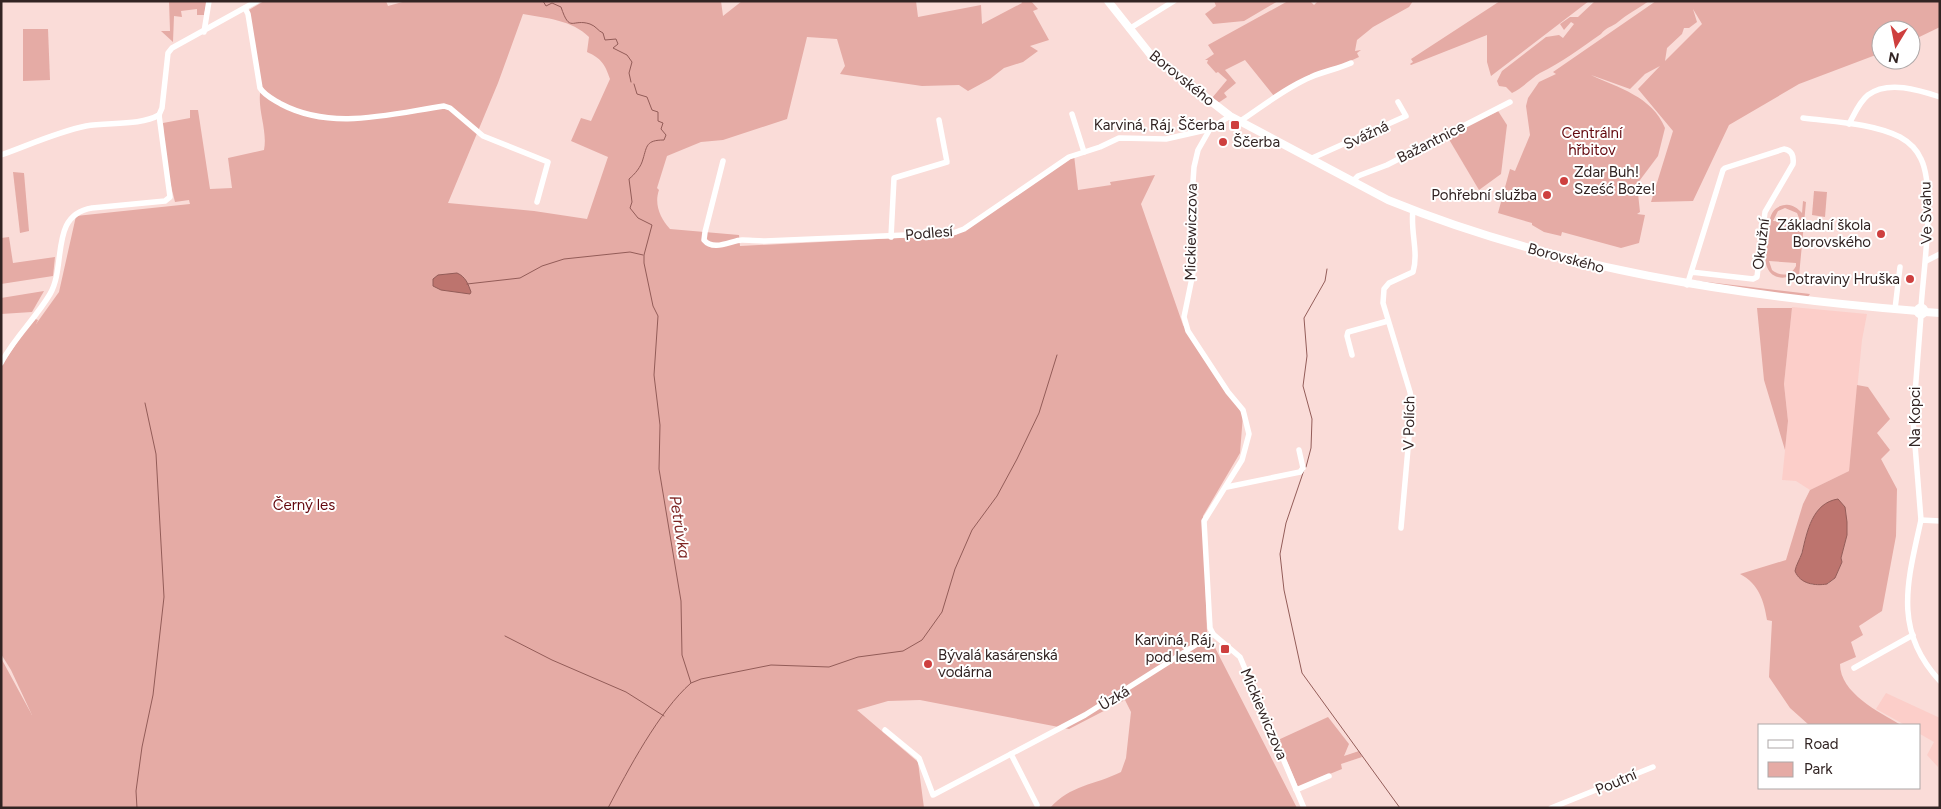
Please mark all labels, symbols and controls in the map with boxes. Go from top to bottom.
north arrow [1871,20,1921,70]
street label: Borovského [1146,46,1218,110]
text: N [1887,48,1901,67]
place label: Karviná, Ráj, Ščerba [1094,116,1225,134]
street label: Svážná [1341,117,1391,153]
street label: Bažantnice [1394,117,1468,167]
marker: Karviná, Ráj, Ščerba [1229,119,1241,131]
park label: Centrální hřbitov [1562,124,1624,159]
place label: Ščerba [1233,133,1280,151]
marker: Ščerba [1217,136,1229,148]
place label: Zdar Buh! Sześć Boże! [1574,163,1656,198]
marker: Zdar Buh! Sześć Boże! [1558,175,1570,187]
street label: Ve Svahu [1916,181,1936,245]
street label: Mickiewiczova [1181,183,1201,281]
place label: Pohřební služba [1431,186,1537,204]
marker: Pohřební služba [1541,189,1553,201]
street label: Okružní [1749,216,1773,271]
place label: Základní škola Borovského [1777,216,1871,251]
street label: Podlesí [904,222,955,244]
marker: Základní škola Borovského [1875,228,1887,240]
street label: Borovského [1526,239,1607,277]
place label: Potraviny Hruška [1787,270,1900,288]
marker: Potraviny Hruška [1904,273,1916,285]
street label: Na Kopci [1906,386,1924,448]
street label: V Polích [1400,396,1418,450]
water label: Petrůvka [666,494,694,560]
park label: Černý les [273,496,335,514]
place label: Karviná, Ráj, pod lesem [1134,631,1215,666]
marker: Karviná, Ráj, pod lesem [1219,643,1231,655]
place label: Bývalá kasárenská vodárna [938,646,1058,681]
marker: Bývalá kasárenská vodárna [922,658,934,670]
street label: Mickiewiczova [1237,666,1291,762]
street label: Úzká [1095,682,1133,714]
legend [1758,724,1921,789]
text: Road [1804,735,1839,753]
text: Park [1804,760,1833,778]
street label: Poutní [1593,765,1641,799]

